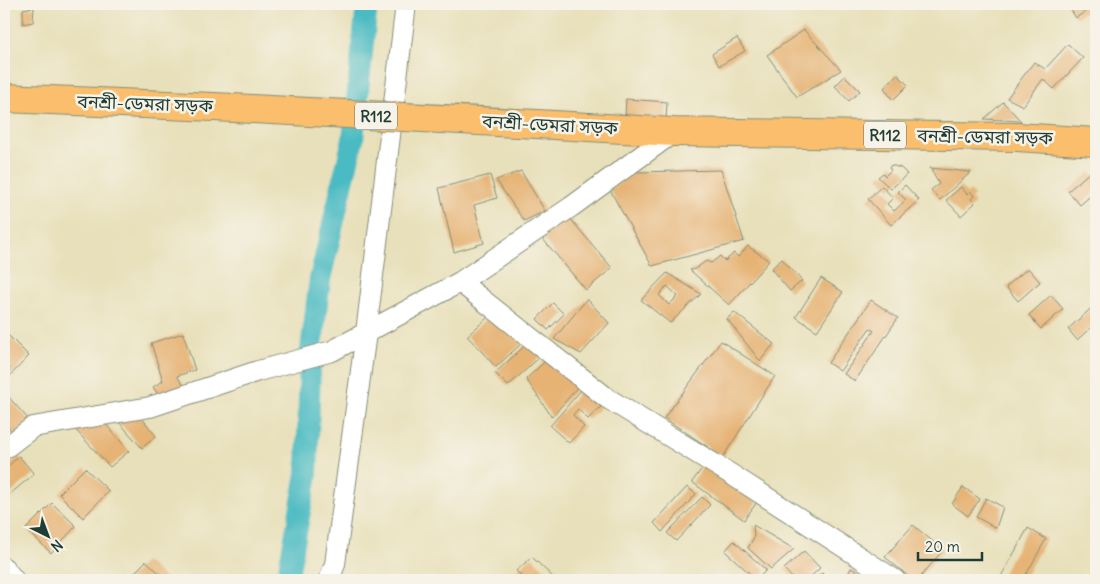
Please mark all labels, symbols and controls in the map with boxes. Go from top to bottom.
street label: বনশ্রী-ডেমরা সড়ক [76,90,214,117]
road number: R112 [355,102,397,130]
street label: বনশ্রী-ডেমরা সড়ক [481,109,619,140]
road number: R112 [864,122,906,148]
street label: বনশ্রী-ডেমরা সড়ক [916,124,1054,149]
north arrow [22,512,72,562]
scale bar [918,529,981,561]
text: N [47,536,66,556]
text: 20 m [925,537,960,556]

